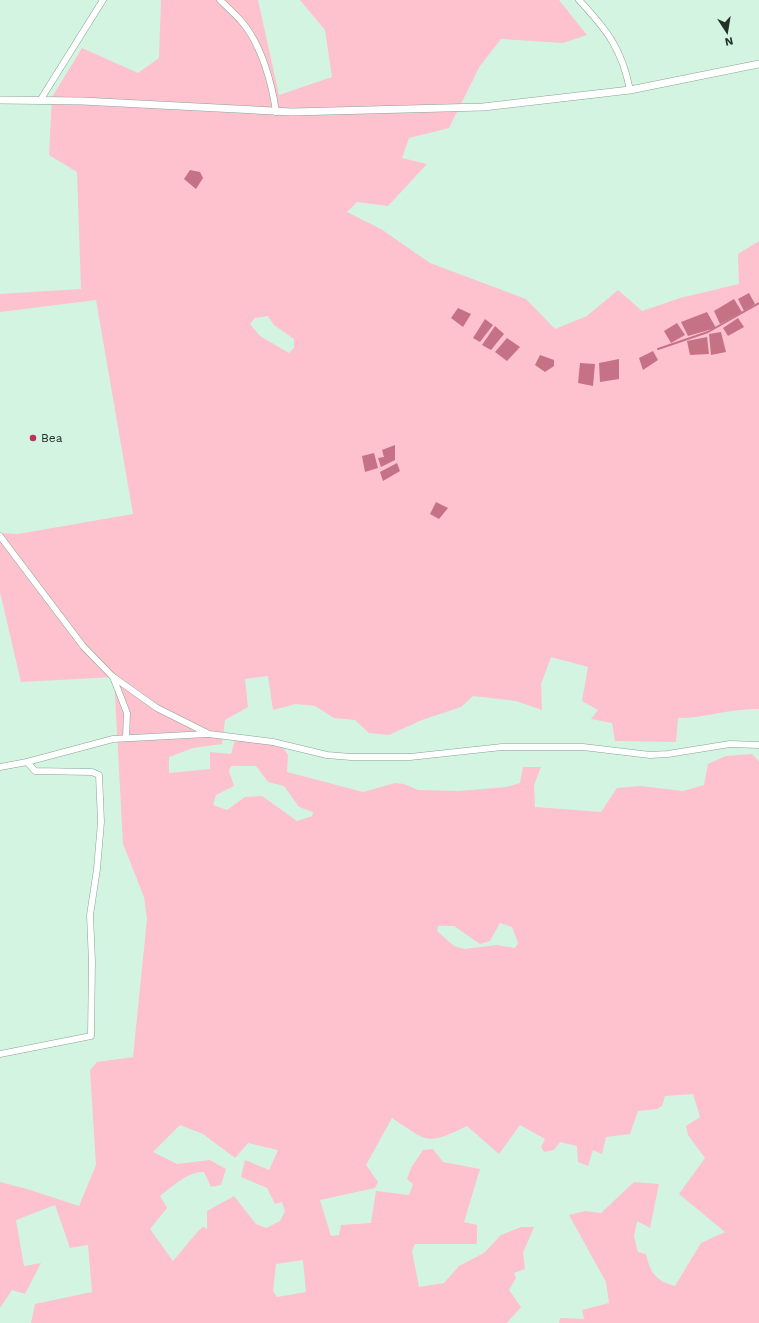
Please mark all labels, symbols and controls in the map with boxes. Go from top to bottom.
north arrow [707,12,747,52]
text: N [724,34,734,48]
place label: Bea [41,431,63,445]
marker: Bea [28,433,38,443]

